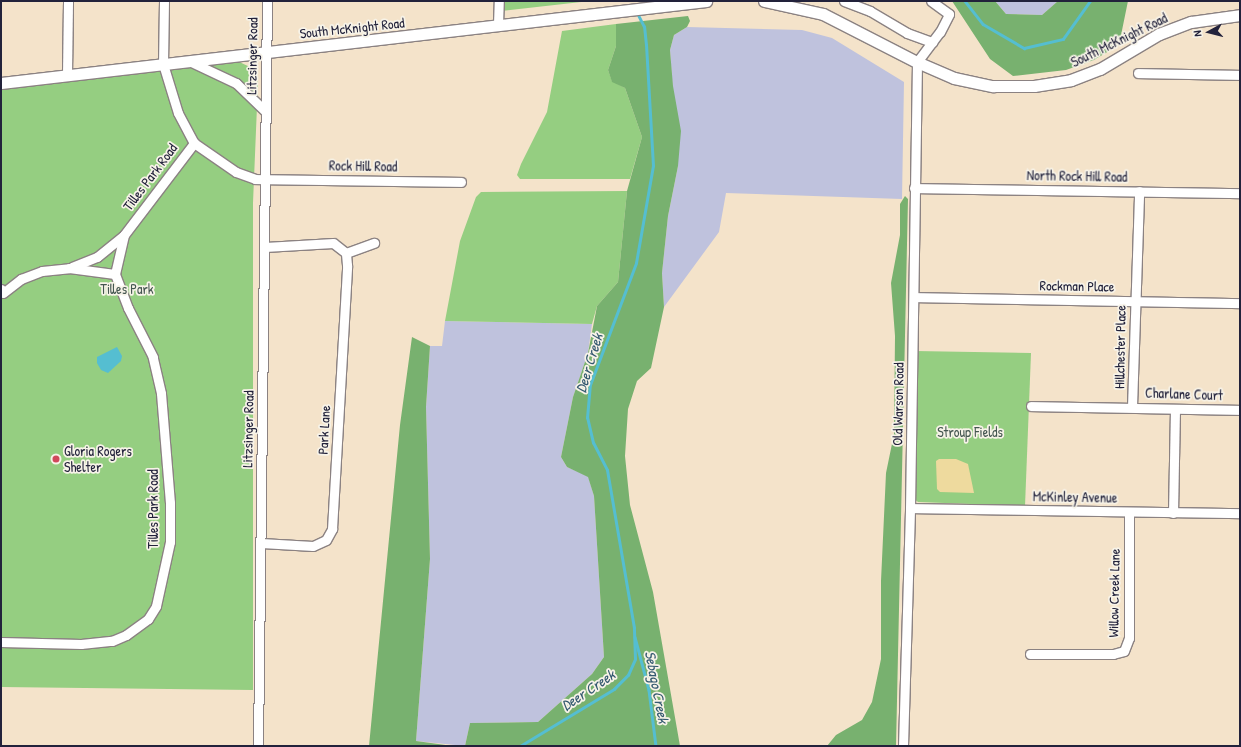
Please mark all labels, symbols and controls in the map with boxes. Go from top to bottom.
street label: South McKnight Road [1068,9,1170,71]
north arrow [1189,12,1229,52]
street label: South McKnight Road [299,14,405,42]
street label: Litzsinger Road [243,17,261,95]
text: N [1190,30,1204,37]
street label: Tilles Park Road [119,140,181,214]
street label: Rock Hill Road [329,157,397,175]
street label: North Rock Hill Road [1026,167,1128,185]
street label: Rockman Place [1039,277,1115,295]
park label: Tilles Park [100,281,154,297]
street label: Hillchester Place [1111,305,1129,389]
water label: Deer Creek [572,331,606,395]
street label: Old Warson Road [889,362,907,446]
street label: Charlane Court [1145,384,1223,404]
street label: Litzsinger Road [239,390,257,468]
street label: Park Lane [314,405,334,455]
park label: Stroup Fields [937,424,1003,440]
place label: Gloria Rogers Shelter [64,443,132,476]
marker: Gloria Rogers Shelter [51,454,61,464]
street label: Tilles Park Road [145,469,161,549]
street label: McKinley Avenue [1033,488,1117,506]
street label: Willow Creek Lane [1105,548,1123,638]
water label: Sebago Creek [641,649,673,725]
water label: Deer Creek [558,666,618,714]

